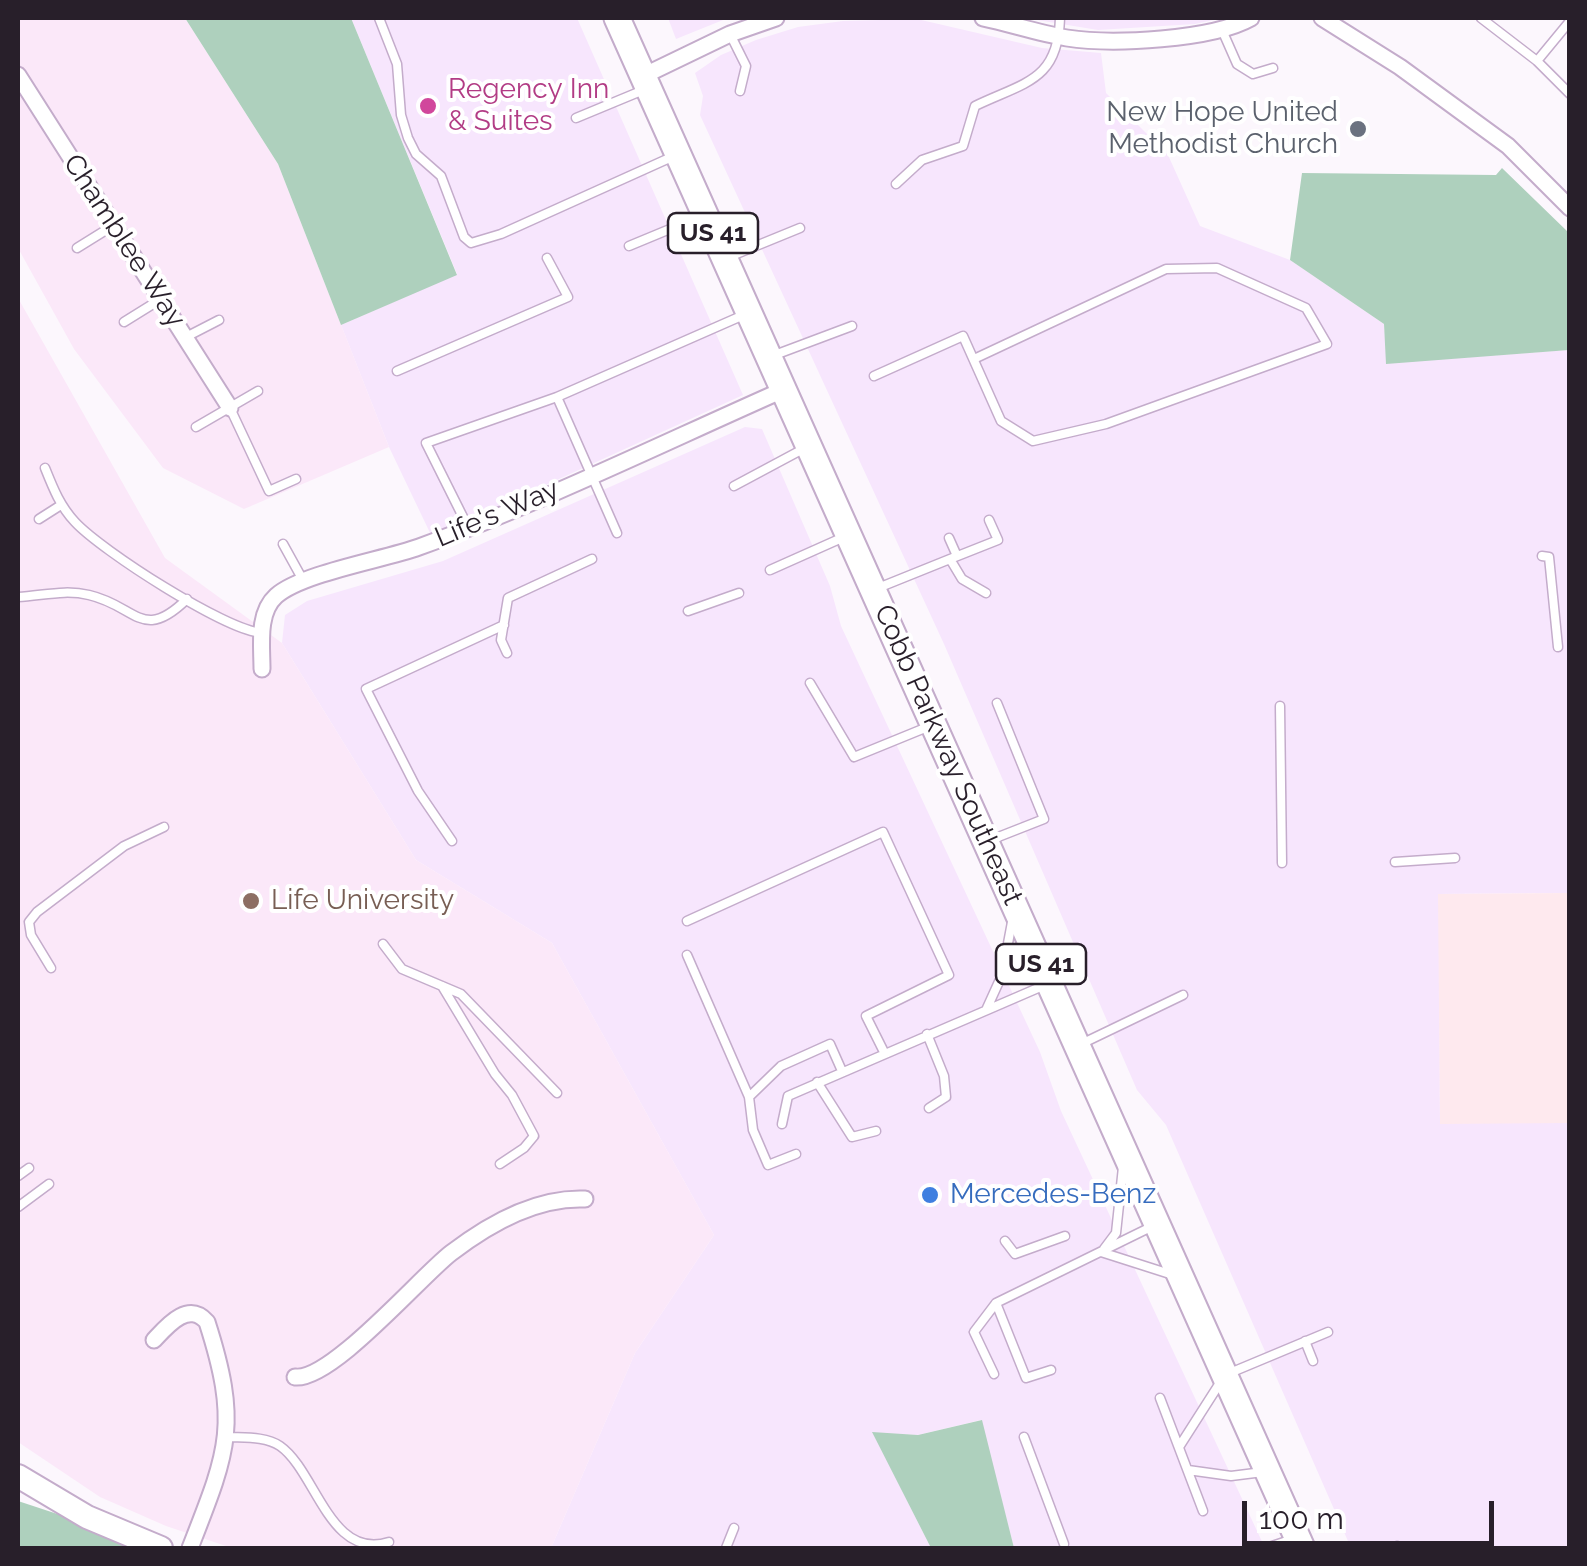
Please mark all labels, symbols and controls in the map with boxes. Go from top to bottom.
place label: Regency Inn & Suites [448,73,609,139]
marker: Regency Inn & Suites [417,95,439,117]
place label: New Hope United Methodist Church [1106,96,1338,162]
marker: New Hope United Methodist Church [1347,118,1369,140]
street label: Chamblee Way [56,148,192,334]
road number: US 41 [668,213,758,253]
street label: Life's Way [430,473,564,555]
street label: Cobb Parkway Southeast [867,600,1029,910]
place label: Life University [271,884,454,918]
marker: Life University [240,890,262,912]
road number: US 41 [996,944,1086,984]
place label: Mercedes-Benz [950,1178,1156,1212]
marker: Mercedes-Benz [919,1184,941,1206]
scale bar [1247,1481,1500,1543]
text: 100 m [1259,1501,1344,1536]

